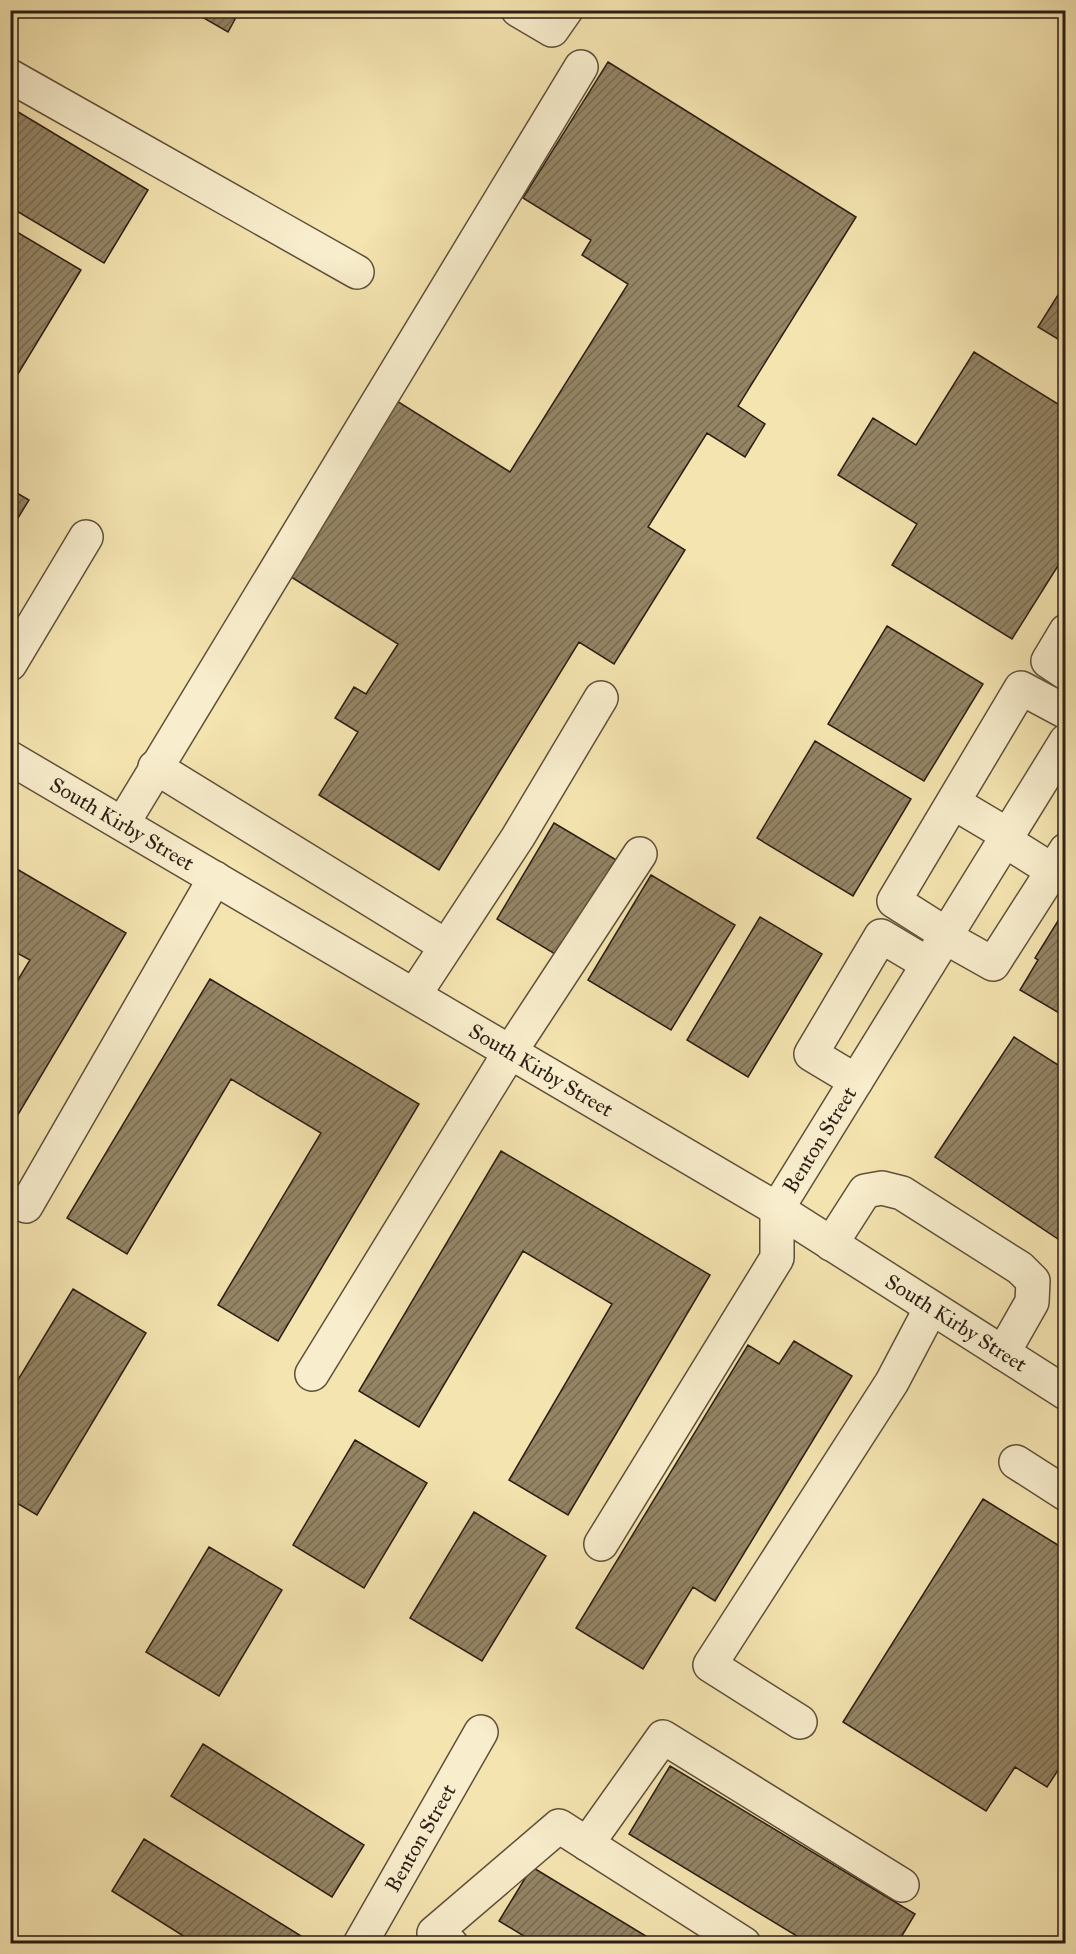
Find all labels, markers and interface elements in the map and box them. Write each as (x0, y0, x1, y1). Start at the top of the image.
street label: South Kirby Street (45, 771, 199, 877)
street label: South Kirby Street (464, 1018, 618, 1123)
street label: Benton Street (777, 1081, 863, 1198)
street label: South Kirby Street (880, 1268, 1032, 1378)
street label: Benton Street (379, 1779, 462, 1897)

